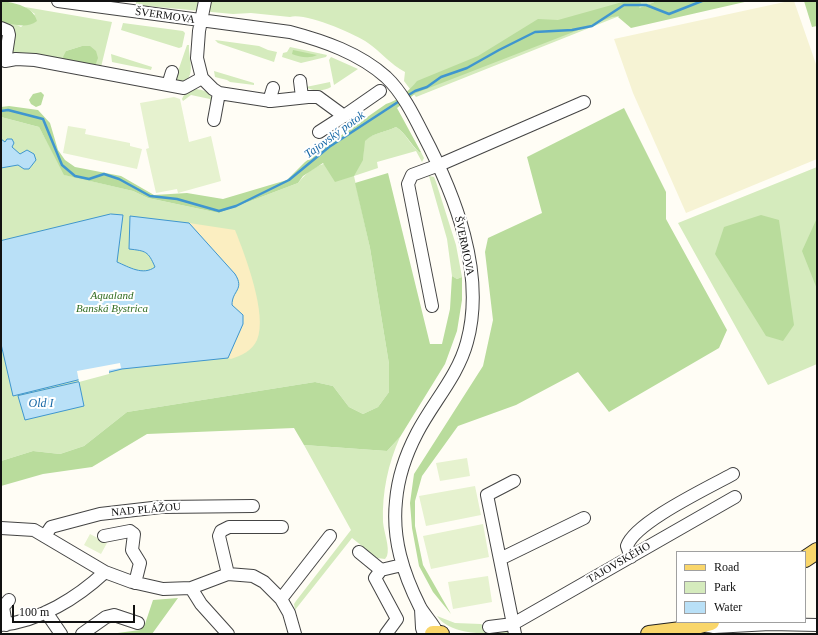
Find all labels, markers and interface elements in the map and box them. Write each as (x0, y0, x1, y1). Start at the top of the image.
street label: ŠVERMOVA (134, 5, 196, 27)
water label: Tajovský potok (302, 108, 368, 162)
street label: ŠVERMOVA (451, 215, 477, 277)
park label: Aqualand Banská Bystrica (76, 289, 148, 315)
water label: Old I (29, 397, 53, 411)
street label: NAD PLÁŽOU (111, 500, 181, 520)
street label: TAJOVSKÉHO (585, 540, 653, 586)
legend (676, 551, 806, 623)
text: Road (714, 560, 739, 574)
text: Park (714, 580, 736, 594)
scale bar (14, 597, 137, 623)
text: Water (714, 600, 742, 614)
text: 100 m (19, 605, 49, 619)

